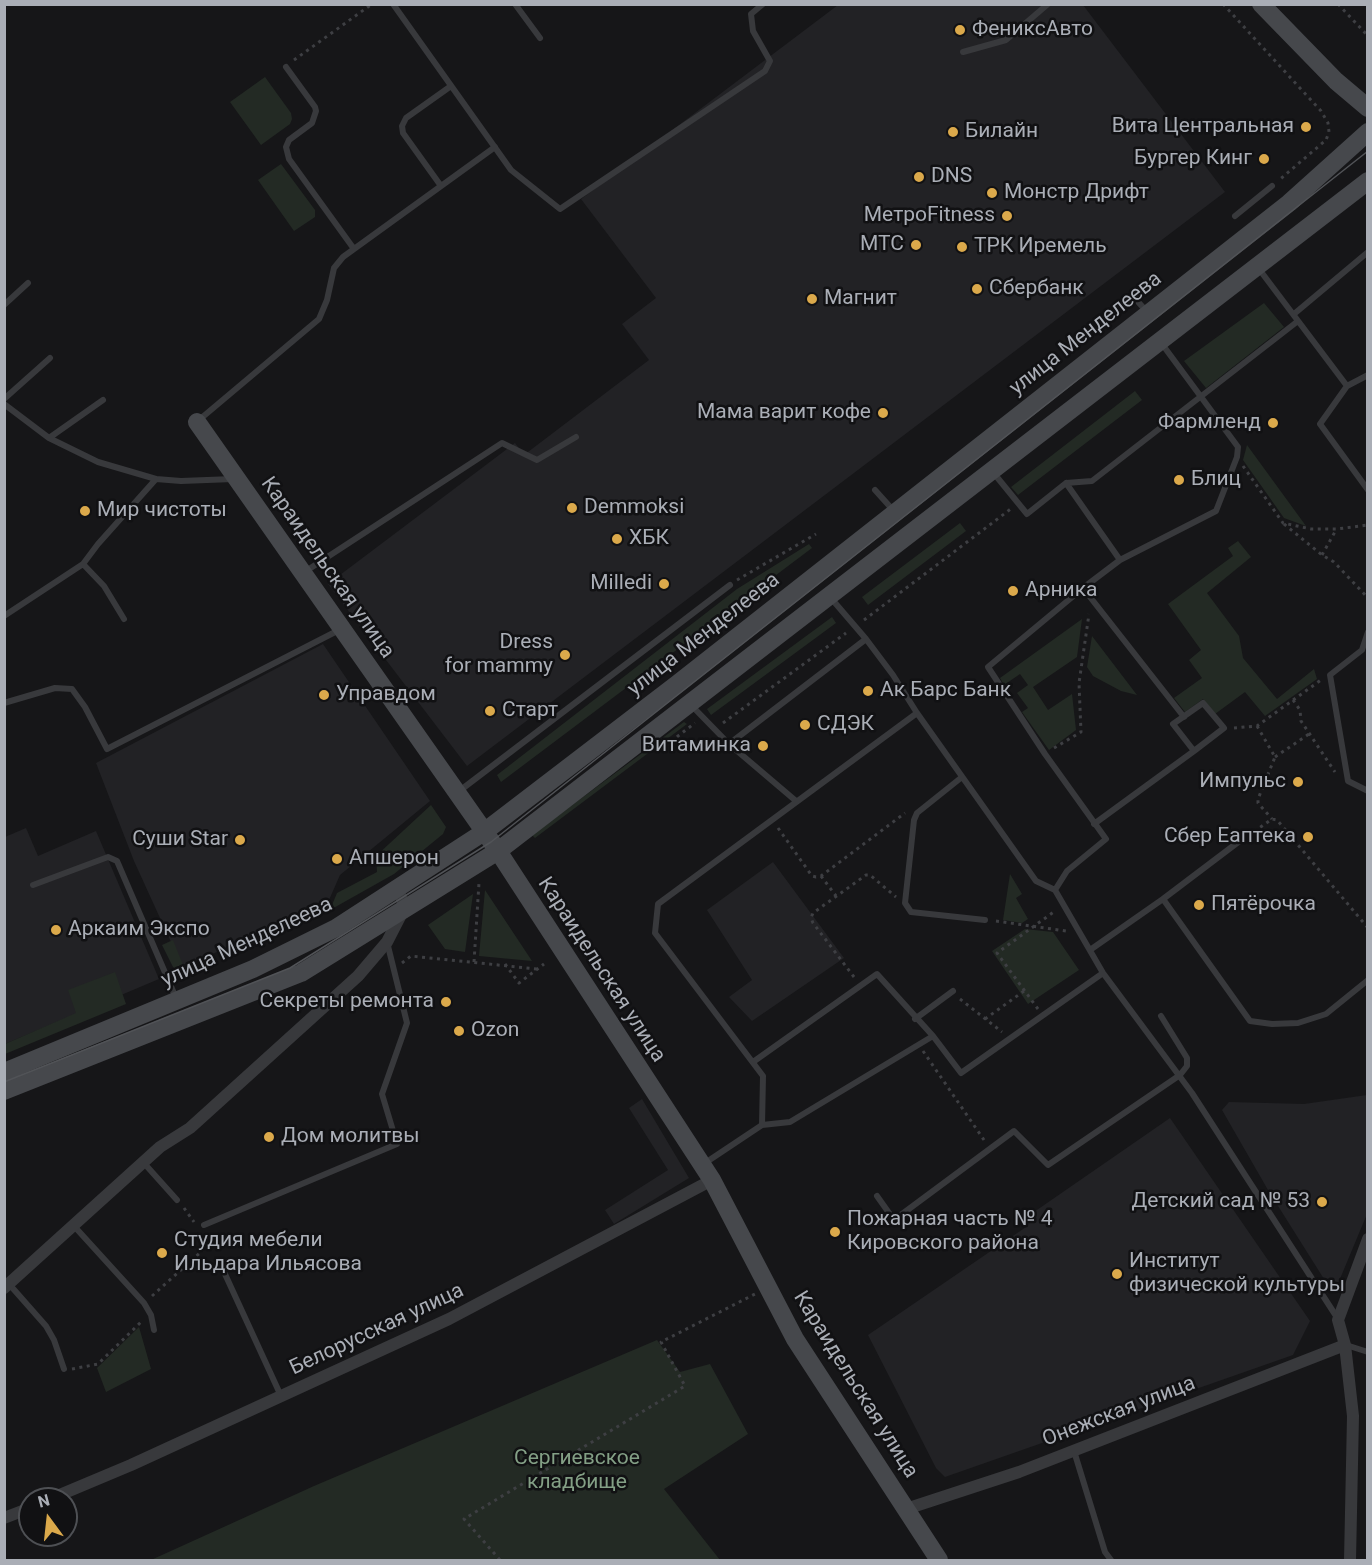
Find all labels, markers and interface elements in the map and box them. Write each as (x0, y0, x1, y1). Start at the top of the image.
place label: ФениксАвто (972, 17, 1093, 43)
marker: ФениксАвто (953, 23, 967, 37)
place label: Вита Центральная (1112, 114, 1294, 140)
place label: Билайн (965, 119, 1038, 145)
marker: Вита Центральная (1299, 120, 1313, 134)
marker: Билайн (946, 125, 960, 139)
place label: Бургер Кинг (1134, 146, 1252, 172)
marker: Бургер Кинг (1257, 152, 1271, 166)
place label: DNS (931, 164, 972, 190)
marker: DNS (912, 170, 926, 184)
place label: Монстр Дрифт (1004, 180, 1149, 206)
marker: Монстр Дрифт (985, 186, 999, 200)
place label: МетроFitness (864, 203, 995, 229)
marker: МетроFitness (1000, 209, 1014, 223)
place label: МТС (860, 232, 904, 258)
place label: ТРК Иремель (974, 234, 1107, 260)
marker: МТС (909, 238, 923, 252)
marker: ТРК Иремель (955, 240, 969, 254)
street label: улица Менделеева (1005, 267, 1167, 401)
place label: Сбербанк (989, 276, 1084, 302)
marker: Сбербанк (970, 282, 984, 296)
place label: Магнит (824, 286, 897, 312)
marker: Магнит (805, 292, 819, 306)
place label: Мама варит кофе (697, 400, 871, 426)
marker: Мама варит кофе (876, 406, 890, 420)
place label: Фармленд (1158, 410, 1261, 436)
marker: Фармленд (1266, 416, 1280, 430)
place label: Блиц (1191, 467, 1241, 493)
street label: Караидельская улица (255, 472, 399, 664)
marker: Блиц (1172, 473, 1186, 487)
place label: Demmoksi (584, 495, 684, 521)
place label: Мир чистоты (97, 498, 227, 524)
marker: Demmoksi (565, 501, 579, 515)
marker: Мир чистоты (78, 504, 92, 518)
place label: ХБК (629, 526, 669, 552)
marker: ХБК (610, 532, 624, 546)
street label: улица Менделеева (623, 568, 785, 702)
place label: Milledi (590, 571, 652, 597)
marker: Milledi (657, 577, 671, 591)
place label: Арника (1025, 578, 1097, 604)
marker: Арника (1006, 584, 1020, 598)
place label: Dress for mammy (445, 630, 553, 680)
marker: Dress for mammy (558, 648, 572, 662)
place label: Ак Барс Банк (880, 678, 1011, 704)
place label: Управдом (336, 682, 436, 708)
marker: Ак Барс Банк (861, 684, 875, 698)
marker: Управдом (317, 688, 331, 702)
place label: Старт (502, 698, 558, 724)
marker: Старт (483, 704, 497, 718)
place label: СДЭК (817, 712, 874, 738)
marker: СДЭК (798, 718, 812, 732)
place label: Витаминка (642, 733, 751, 759)
marker: Витаминка (756, 739, 770, 753)
place label: Импульс (1199, 769, 1286, 795)
marker: Импульс (1291, 775, 1305, 789)
place label: Сбер Еаптека (1164, 824, 1296, 850)
place label: Суши Star (132, 827, 228, 853)
marker: Сбер Еаптека (1301, 830, 1315, 844)
marker: Суши Star (233, 833, 247, 847)
place label: Апшерон (349, 846, 439, 872)
marker: Апшерон (330, 852, 344, 866)
street label: Караидельская улица (532, 873, 670, 1067)
street label: улица Менделеева (157, 892, 337, 994)
place label: Пятёрочка (1211, 892, 1316, 918)
marker: Пятёрочка (1192, 898, 1206, 912)
place label: Аркаим Экспо (68, 917, 210, 943)
marker: Аркаим Экспо (49, 923, 63, 937)
place label: Секреты ремонта (259, 989, 434, 1015)
marker: Секреты ремонта (439, 995, 453, 1009)
place label: Ozon (471, 1018, 519, 1044)
marker: Ozon (452, 1024, 466, 1038)
place label: Дом молитвы (281, 1124, 420, 1150)
marker: Дом молитвы (262, 1130, 276, 1144)
place label: Детский сад № 53 (1131, 1189, 1310, 1215)
marker: Детский сад № 53 (1315, 1195, 1329, 1209)
place label: Пожарная часть № 4 Кировского района (847, 1207, 1052, 1257)
marker: Пожарная часть № 4 Кировского района (828, 1225, 842, 1239)
place label: Студия мебели Ильдара Ильясова (174, 1228, 362, 1278)
marker: Студия мебели Ильдара Ильясова (155, 1246, 169, 1260)
place label: Институт физической культуры (1129, 1249, 1345, 1299)
marker: Институт физической культуры (1110, 1267, 1124, 1281)
street label: Белорусская улица (286, 1279, 468, 1381)
street label: Караидельская улица (787, 1287, 923, 1483)
street label: Онежская улица (1039, 1371, 1199, 1453)
park label: Сергиевское кладбище (514, 1446, 640, 1496)
north arrow (18, 1487, 78, 1547)
text: N (36, 1490, 52, 1512)

